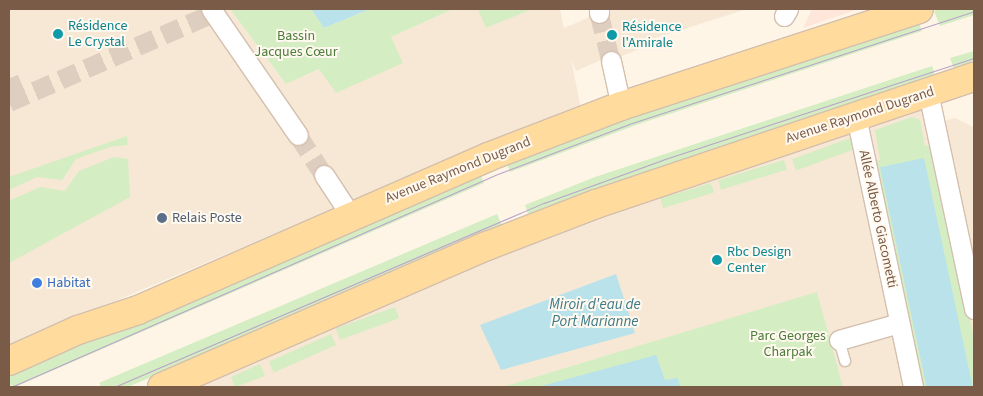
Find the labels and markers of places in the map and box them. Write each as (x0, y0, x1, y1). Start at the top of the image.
place label: Résidence Le Crystal (68, 18, 127, 50)
place label: Résidence l'Amirale (622, 19, 681, 52)
marker: Résidence Le Crystal (52, 28, 64, 40)
marker: Résidence l'Amirale (606, 29, 618, 41)
place label: Relais Poste (172, 210, 242, 226)
marker: Relais Poste (156, 212, 168, 224)
place label: Rbc Design Center (727, 244, 791, 276)
marker: Rbc Design Center (711, 254, 723, 266)
place label: Habitat (47, 275, 90, 291)
marker: Habitat (31, 277, 43, 289)

